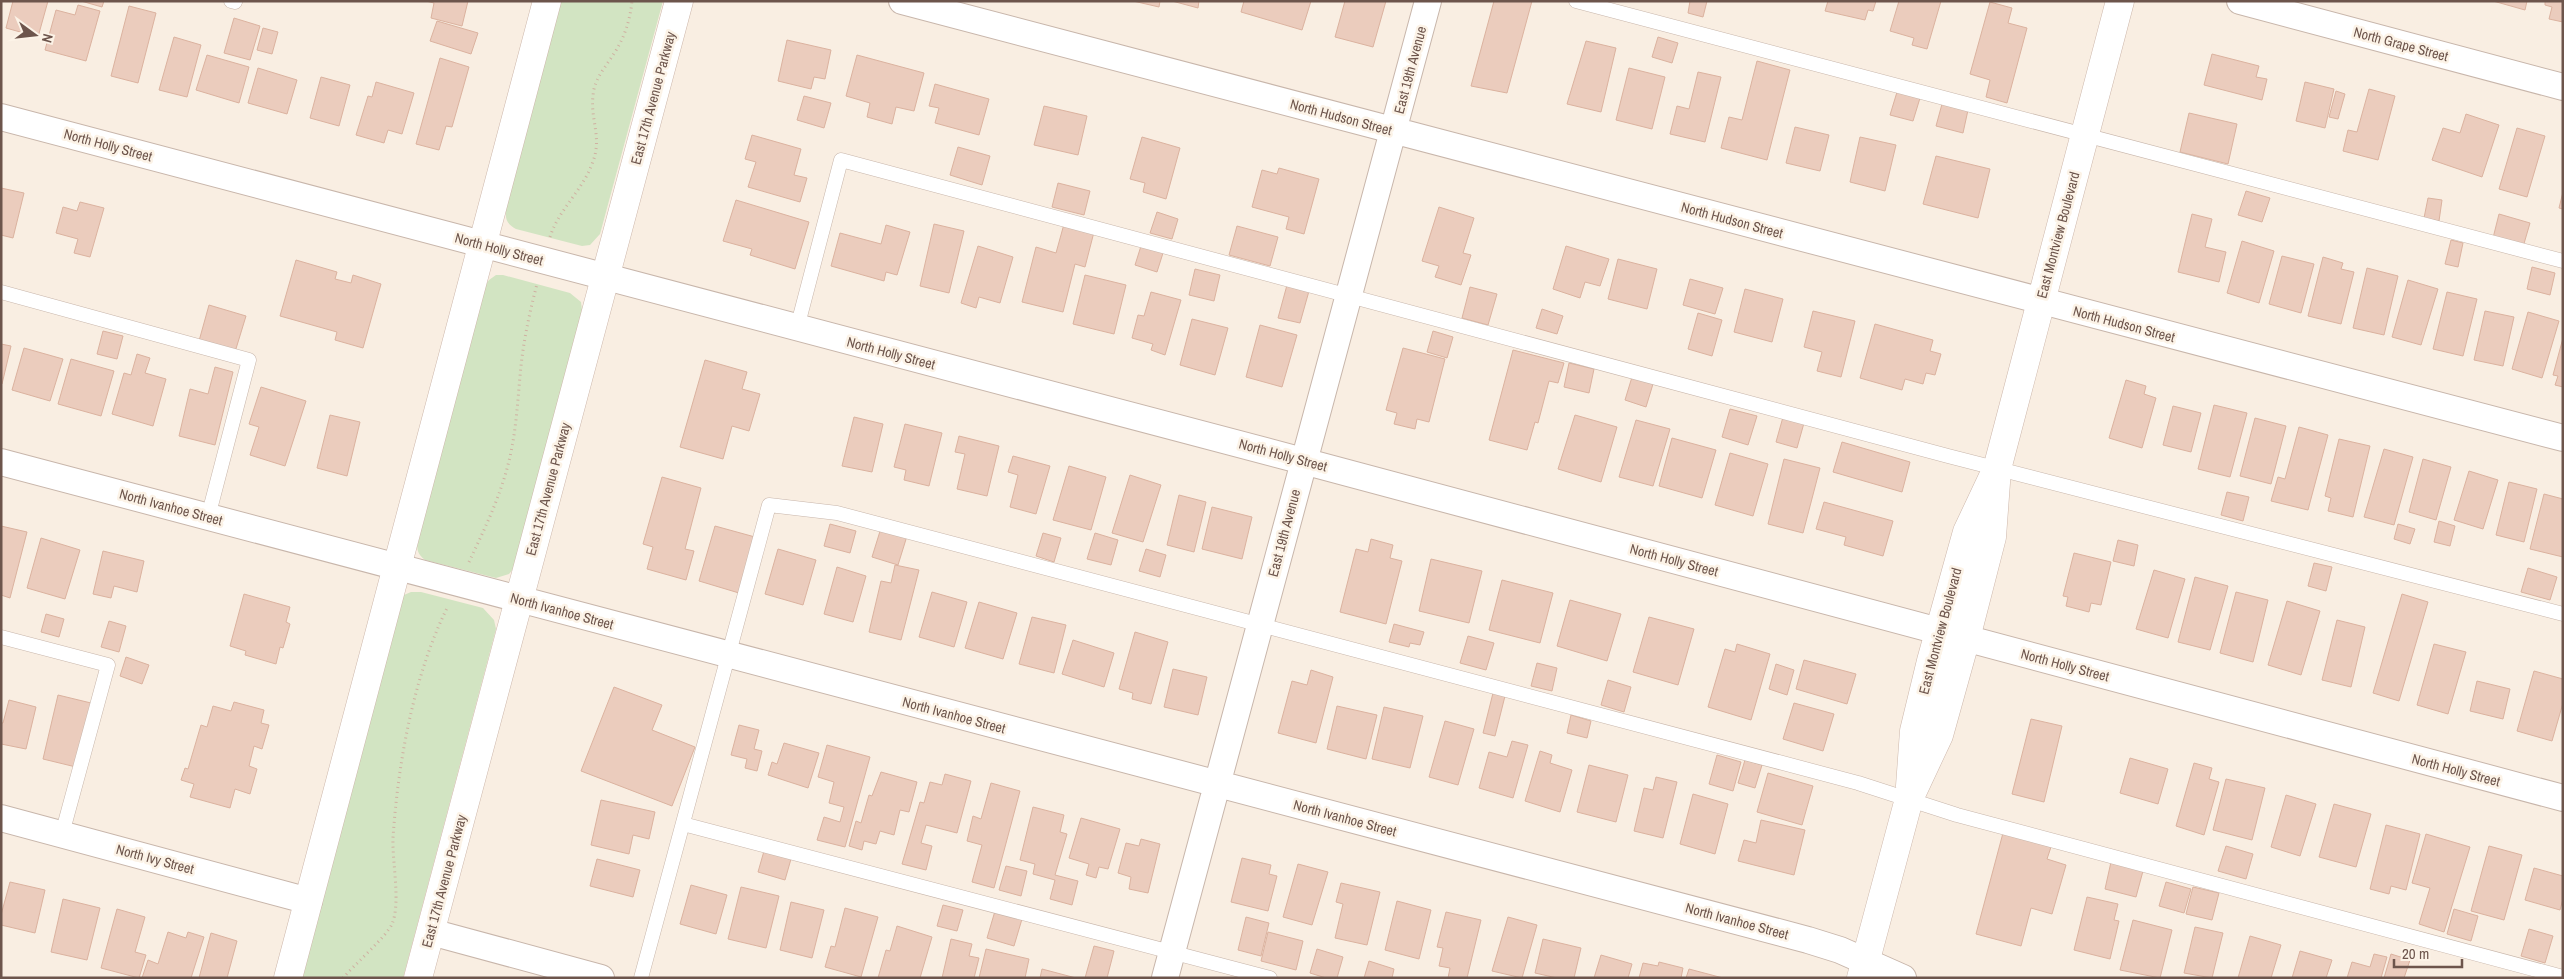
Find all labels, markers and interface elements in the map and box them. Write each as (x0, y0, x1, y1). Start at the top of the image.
north arrow (10, 10, 60, 60)
street label: North Grape Street (2352, 23, 2450, 65)
street label: East 19th Avenue (1390, 24, 1430, 116)
street label: East 17th Avenue Parkway (627, 29, 679, 167)
text: N (38, 32, 57, 45)
street label: North Hudson Street (1288, 95, 1394, 139)
street label: North Holly Street (62, 125, 154, 165)
street label: East Montview Boulevard (2032, 170, 2084, 300)
street label: North Hudson Street (1679, 198, 1785, 242)
street label: North Holly Street (453, 229, 545, 269)
street label: North Hudson Street (2071, 302, 2177, 346)
street label: North Holly Street (845, 333, 937, 373)
street label: East 17th Avenue Parkway (522, 420, 574, 558)
street label: North Holly Street (1237, 435, 1329, 475)
street label: North Ivanhoe Street (117, 485, 225, 529)
street label: East 19th Avenue (1264, 487, 1304, 579)
street label: North Holly Street (1628, 540, 1720, 580)
street label: East Montview Boulevard (1914, 566, 1966, 696)
street label: North Ivanhoe Street (508, 589, 616, 633)
street label: North Holly Street (2019, 645, 2111, 685)
street label: North Ivanhoe Street (900, 693, 1008, 737)
street label: North Holly Street (2410, 750, 2502, 790)
street label: North Ivanhoe Street (1291, 796, 1399, 840)
street label: East 17th Avenue Parkway (418, 812, 470, 950)
street label: North Ivy Street (114, 840, 196, 878)
street label: North Ivanhoe Street (1683, 899, 1791, 943)
scale bar (2394, 936, 2462, 968)
text: 20 m (2402, 943, 2429, 964)

